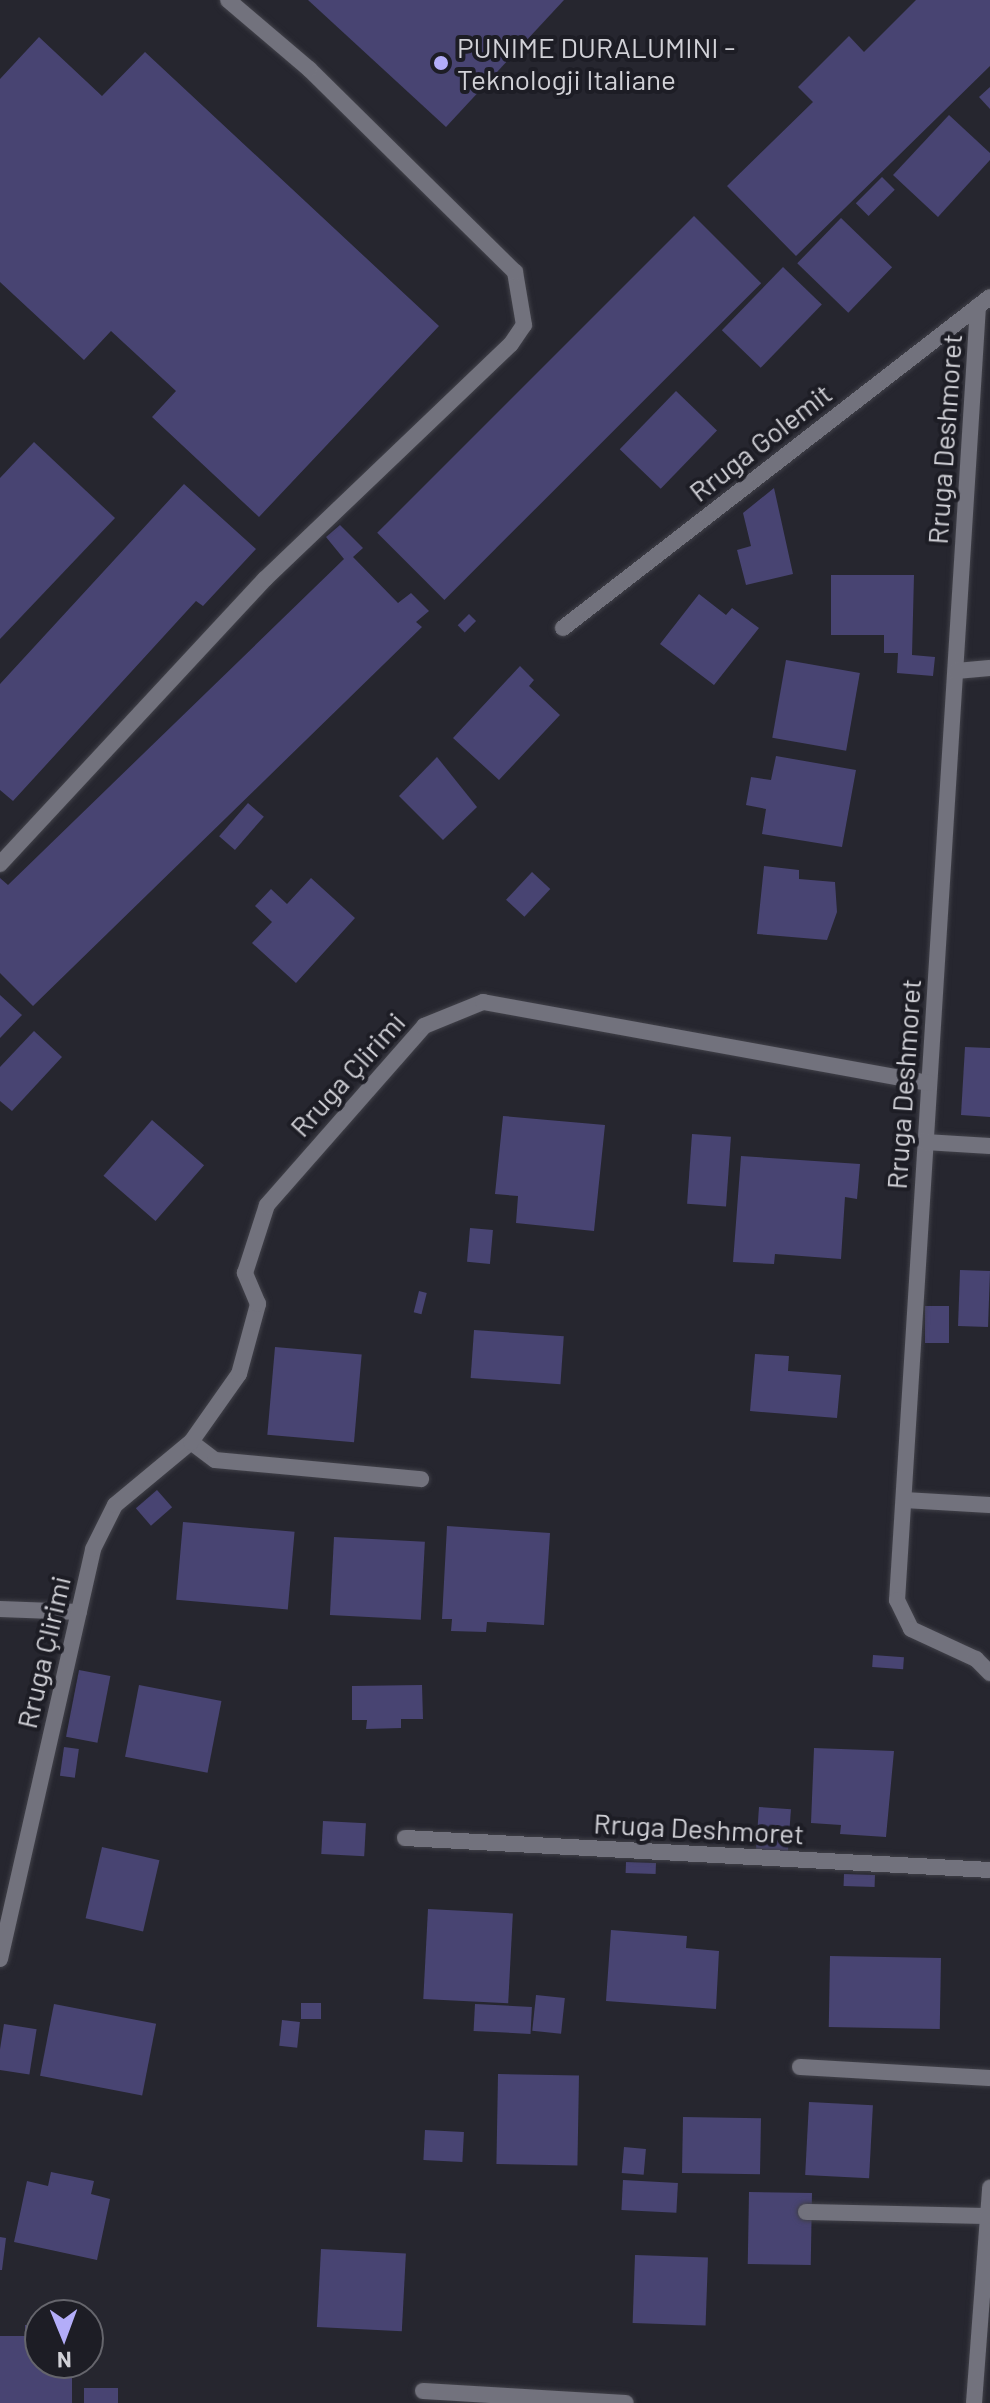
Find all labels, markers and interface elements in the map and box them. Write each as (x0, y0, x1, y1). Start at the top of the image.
place label: PUNIME DURALUMINI - Teknologji Italiane (457, 30, 735, 96)
marker: PUNIME DURALUMINI - Teknologji Italiane (432, 54, 450, 72)
street label: Rruga Deshmoret (920, 333, 968, 545)
street label: Rruga Golemit (682, 376, 838, 508)
street label: Rruga Deshmoret (879, 978, 927, 1190)
street label: Rruga Çlirimi (283, 1005, 411, 1143)
street label: Rruga Çlirimi (9, 1572, 77, 1732)
street label: Rruga Deshmoret (593, 1806, 805, 1850)
north arrow (24, 2299, 104, 2379)
text: N (57, 2348, 72, 2374)

